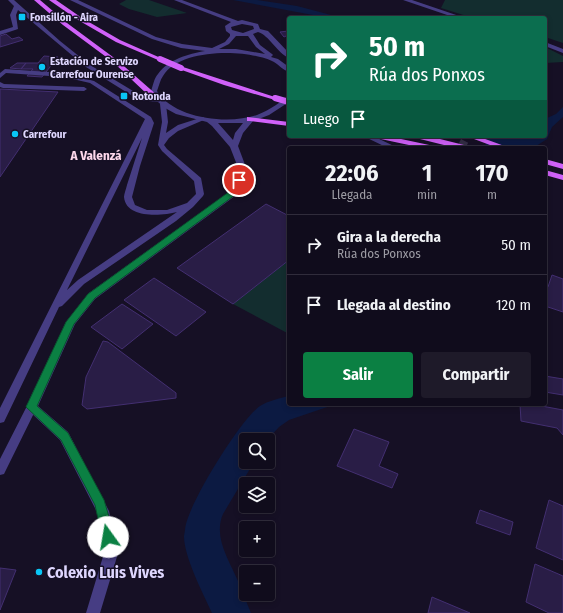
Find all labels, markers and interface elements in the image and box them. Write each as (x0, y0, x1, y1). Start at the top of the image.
place label: Fonsillón - Aira (30, 11, 99, 24)
marker: Fonsillón - Aira (17, 12, 27, 22)
text: 50 m (369, 30, 425, 63)
icon: right (303, 32, 355, 84)
place label: Estación de Servizo Carrefour Ourense (50, 55, 138, 81)
marker: Estación de Servizo Carrefour Ourense (37, 62, 47, 72)
text: Rúa dos Ponxos (369, 64, 485, 86)
place label: Rotonda (132, 90, 171, 103)
marker: Rotonda (119, 91, 129, 101)
icon: arrive (347, 108, 369, 130)
text: Luego (303, 110, 339, 128)
place label: Carrefour (23, 128, 68, 141)
marker: Carrefour (10, 129, 20, 139)
district label: A Valenzá (69, 148, 122, 163)
text: 22:06 (325, 159, 379, 187)
text: 1 (422, 159, 432, 187)
text: 170 (475, 159, 509, 187)
pin (222, 163, 256, 197)
icon: arrive (228, 169, 250, 191)
text: Llegada (332, 187, 372, 202)
text: min (417, 187, 437, 202)
text: m (487, 187, 497, 202)
text: Gira a la derecha (337, 228, 441, 246)
icon: right (303, 234, 325, 256)
text: 50 m (501, 236, 531, 254)
text: Rúa dos Ponxos (337, 246, 421, 261)
icon: arrive (303, 294, 325, 316)
text: Llegada al destino (337, 296, 451, 314)
text: 120 m (496, 296, 531, 314)
button: Salir (303, 352, 413, 398)
button: Compartir (421, 352, 531, 398)
map controls (239, 433, 275, 601)
button: search (239, 433, 275, 469)
button: layers (239, 477, 275, 513)
position arrow (87, 516, 129, 558)
button: + (239, 521, 275, 557)
place label: Colexio Luis Vives (47, 563, 164, 582)
button: − (239, 565, 275, 601)
marker: Colexio Luis Vives (34, 567, 44, 577)

